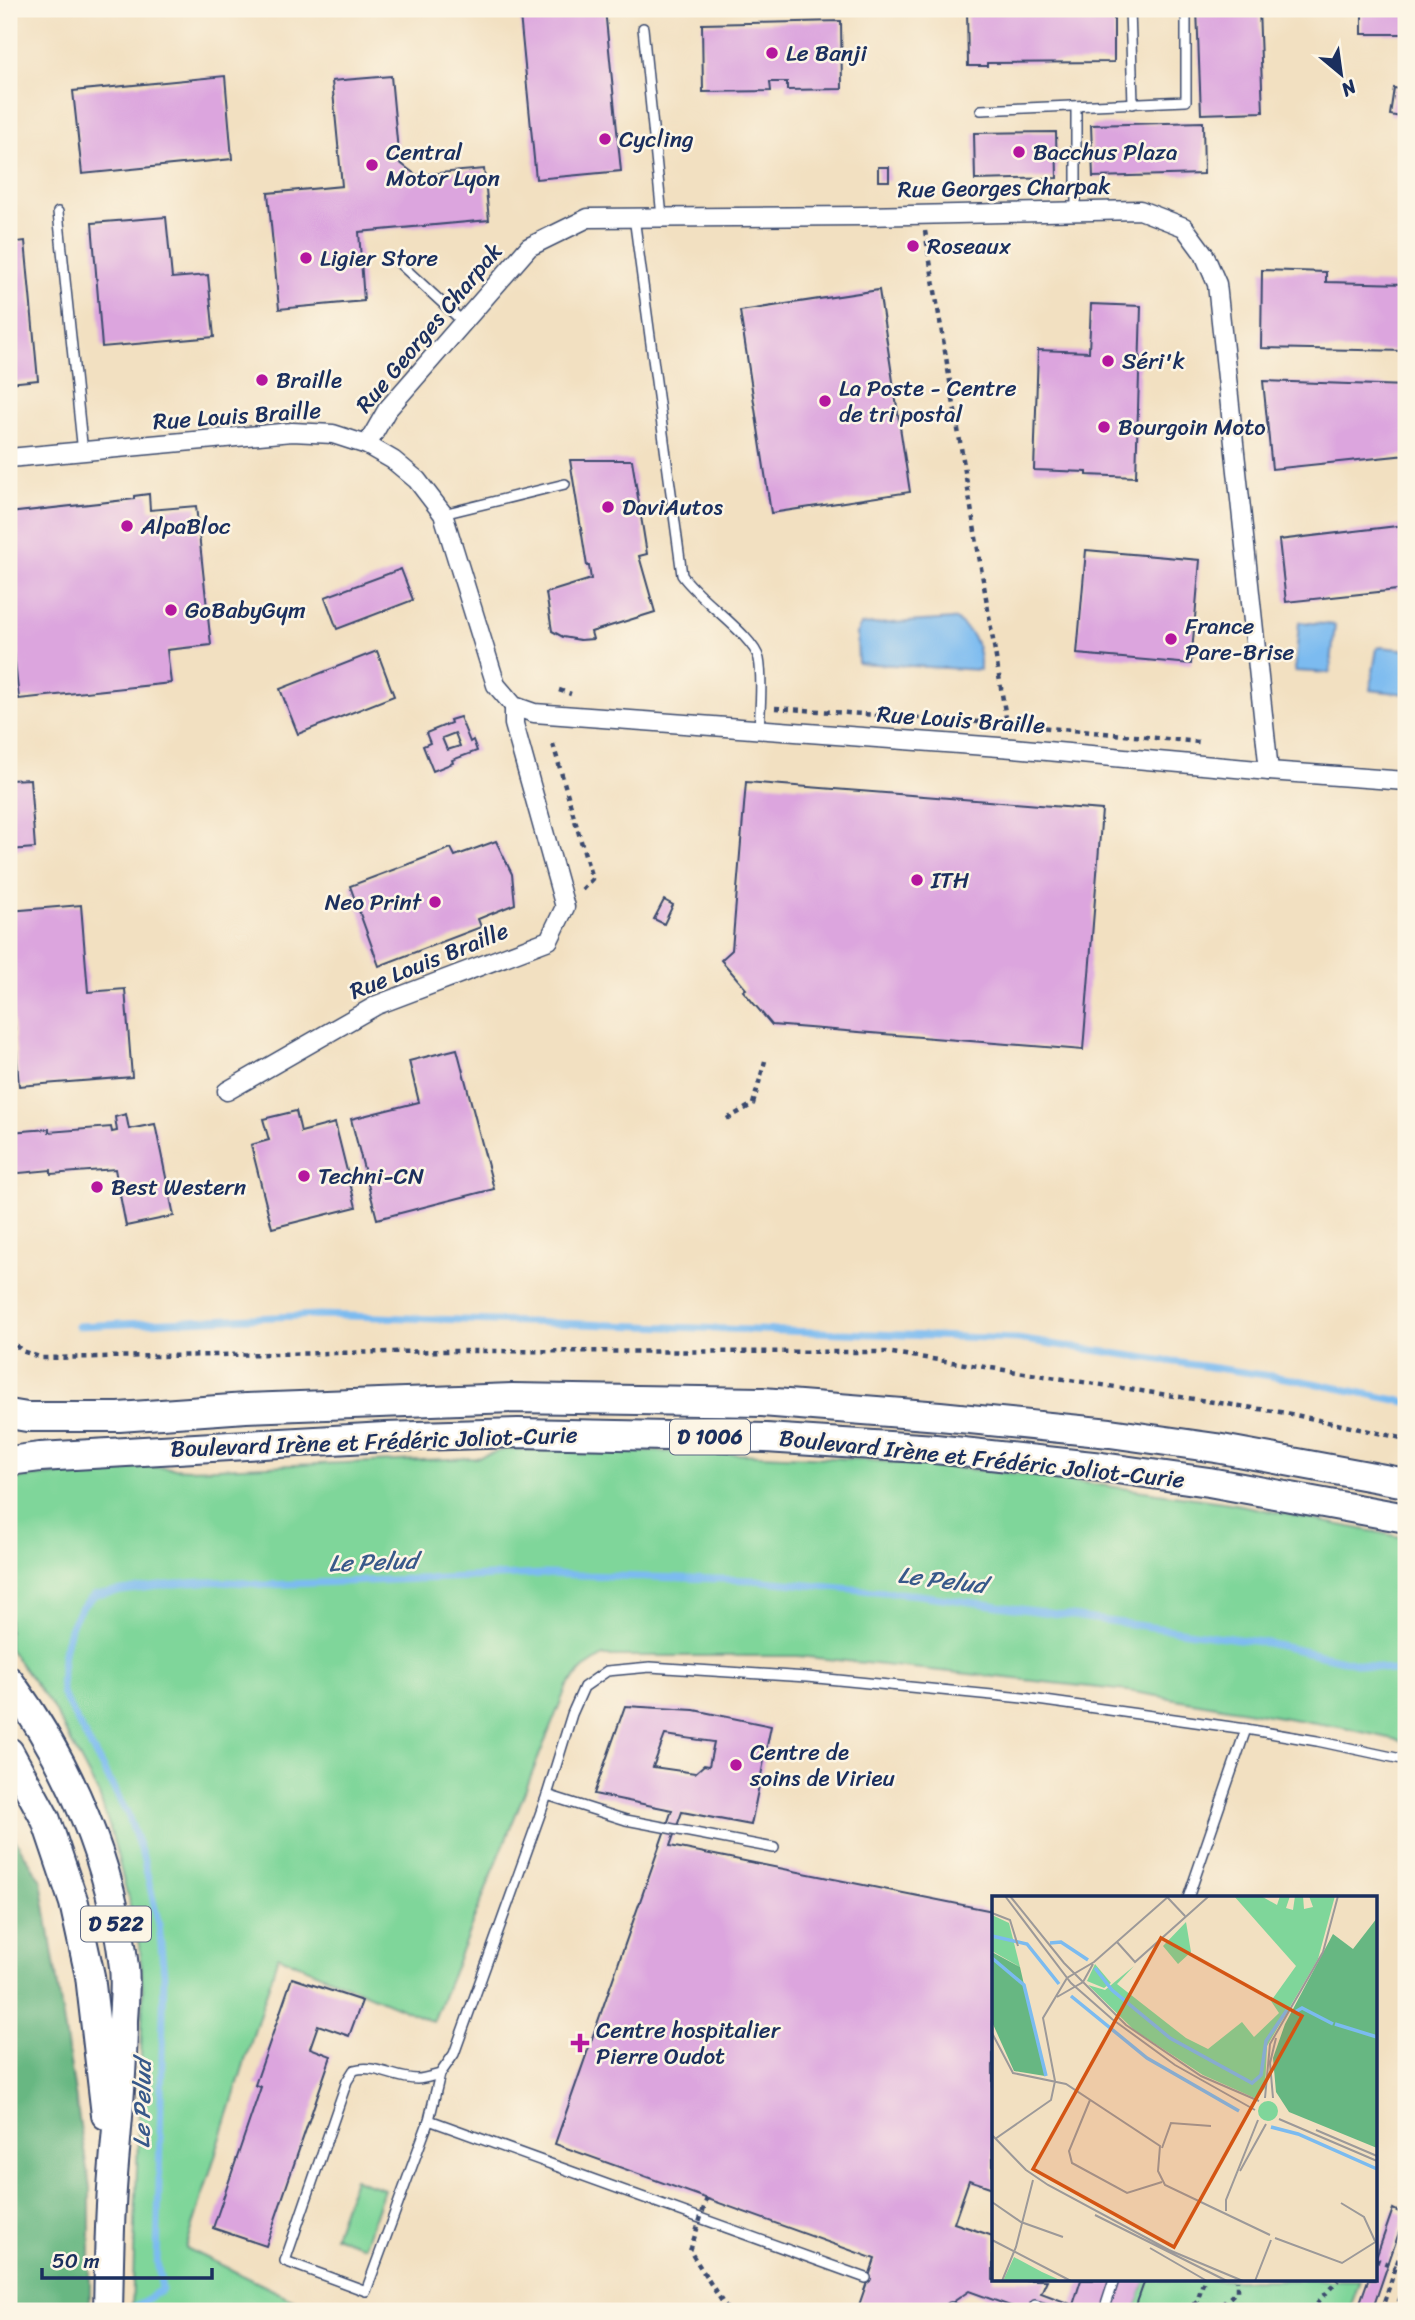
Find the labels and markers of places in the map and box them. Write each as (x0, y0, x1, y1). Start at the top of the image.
place label: Le Banji (786, 33, 868, 74)
marker: Le Banji (764, 45, 780, 61)
place label: Cycling (619, 119, 694, 160)
marker: Cycling (597, 131, 613, 147)
place label: Central Motor Lyon (386, 132, 500, 199)
place label: Bacchus Plaza (1033, 132, 1178, 173)
marker: Bacchus Plaza (1011, 144, 1027, 160)
marker: Central Motor Lyon (364, 157, 380, 173)
place label: Roseaux (927, 226, 1011, 267)
place label: Ligier Store (320, 238, 438, 279)
marker: Roseaux (905, 238, 921, 254)
marker: Ligier Store (298, 250, 314, 266)
place label: Séri'k (1122, 341, 1185, 382)
marker: Séri'k (1100, 353, 1116, 369)
place label: Braille (276, 360, 342, 401)
place label: La Poste - Centre de tri postal (839, 368, 1017, 435)
marker: Braille (254, 372, 270, 388)
marker: La Poste - Centre de tri postal (817, 393, 833, 409)
place label: Bourgoin Moto (1118, 407, 1266, 448)
marker: Bourgoin Moto (1096, 419, 1112, 435)
place label: DaviAutos (622, 487, 723, 528)
marker: DaviAutos (600, 499, 616, 515)
place label: AlpaBloc (140, 506, 231, 547)
marker: AlpaBloc (119, 518, 135, 534)
place label: GoBabyGym (185, 590, 306, 631)
marker: GoBabyGym (163, 602, 179, 618)
place label: France Pare-Brise (1185, 606, 1294, 673)
marker: France Pare-Brise (1163, 631, 1179, 647)
place label: ITH (930, 860, 970, 901)
marker: ITH (909, 872, 925, 888)
place label: Neo Print (325, 882, 423, 923)
marker: Neo Print (427, 894, 443, 910)
place label: Techni-CN (318, 1156, 424, 1197)
place label: Best Western (111, 1167, 247, 1208)
marker: Techni-CN (296, 1168, 312, 1184)
marker: Best Western (89, 1179, 105, 1195)
place label: Centre de soins de Virieu (749, 1732, 895, 1799)
marker: Centre de soins de Virieu (728, 1757, 744, 1773)
place label: Centre hospitalier Pierre Oudot (596, 2010, 782, 2077)
marker: Centre hospitalier Pierre Oudot (570, 2033, 590, 2053)

